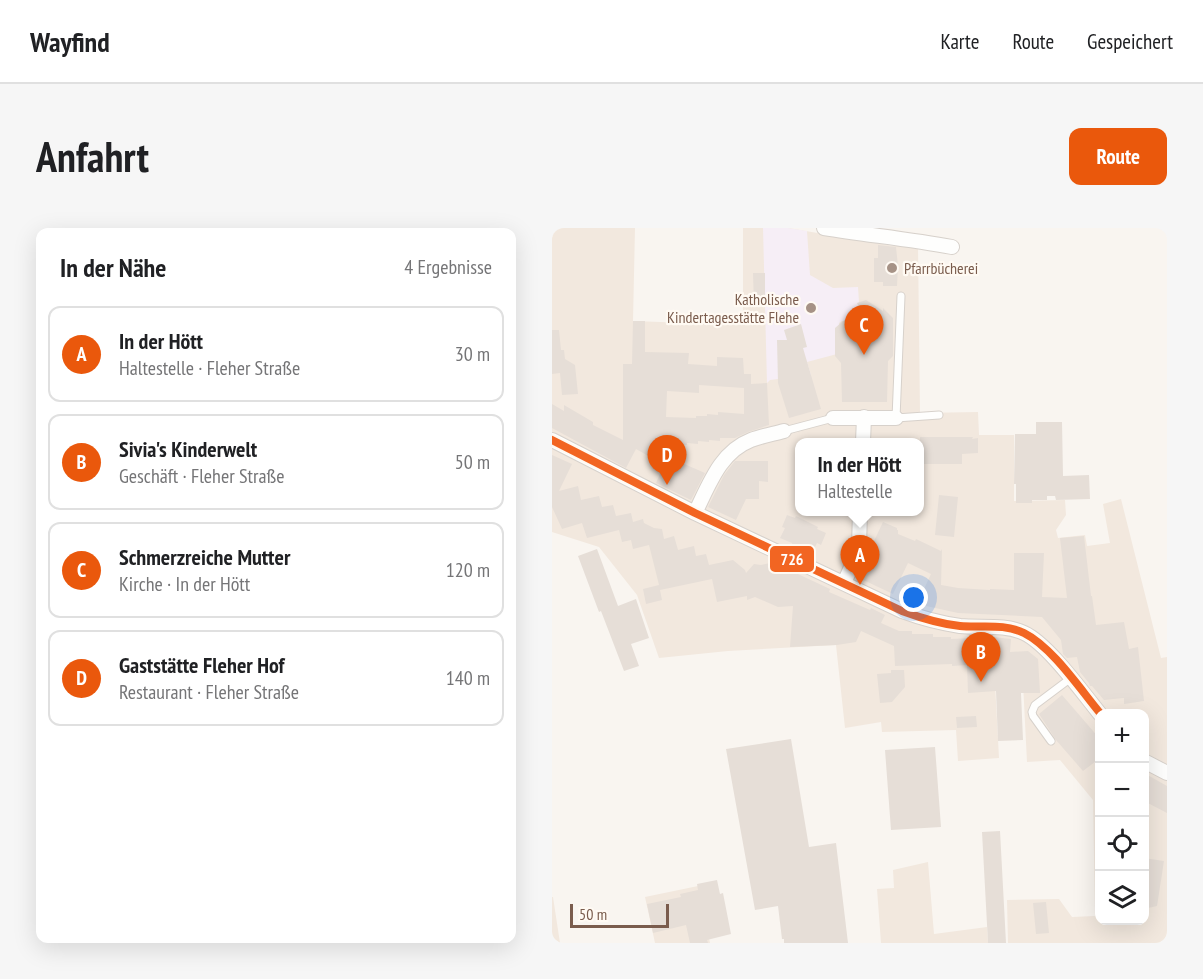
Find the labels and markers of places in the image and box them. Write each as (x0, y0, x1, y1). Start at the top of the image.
place label: Pfarrbücherei (904, 258, 978, 278)
marker: Pfarrbücherei (885, 261, 899, 275)
place label: Katholische Kindertagesstätte Flehe (667, 289, 799, 327)
marker: Katholische Kindertagesstätte Flehe (804, 301, 818, 315)
pin: C (844, 306, 884, 355)
pin: D (648, 436, 686, 485)
pin: A (840, 536, 880, 585)
pin: B (962, 632, 1000, 682)

